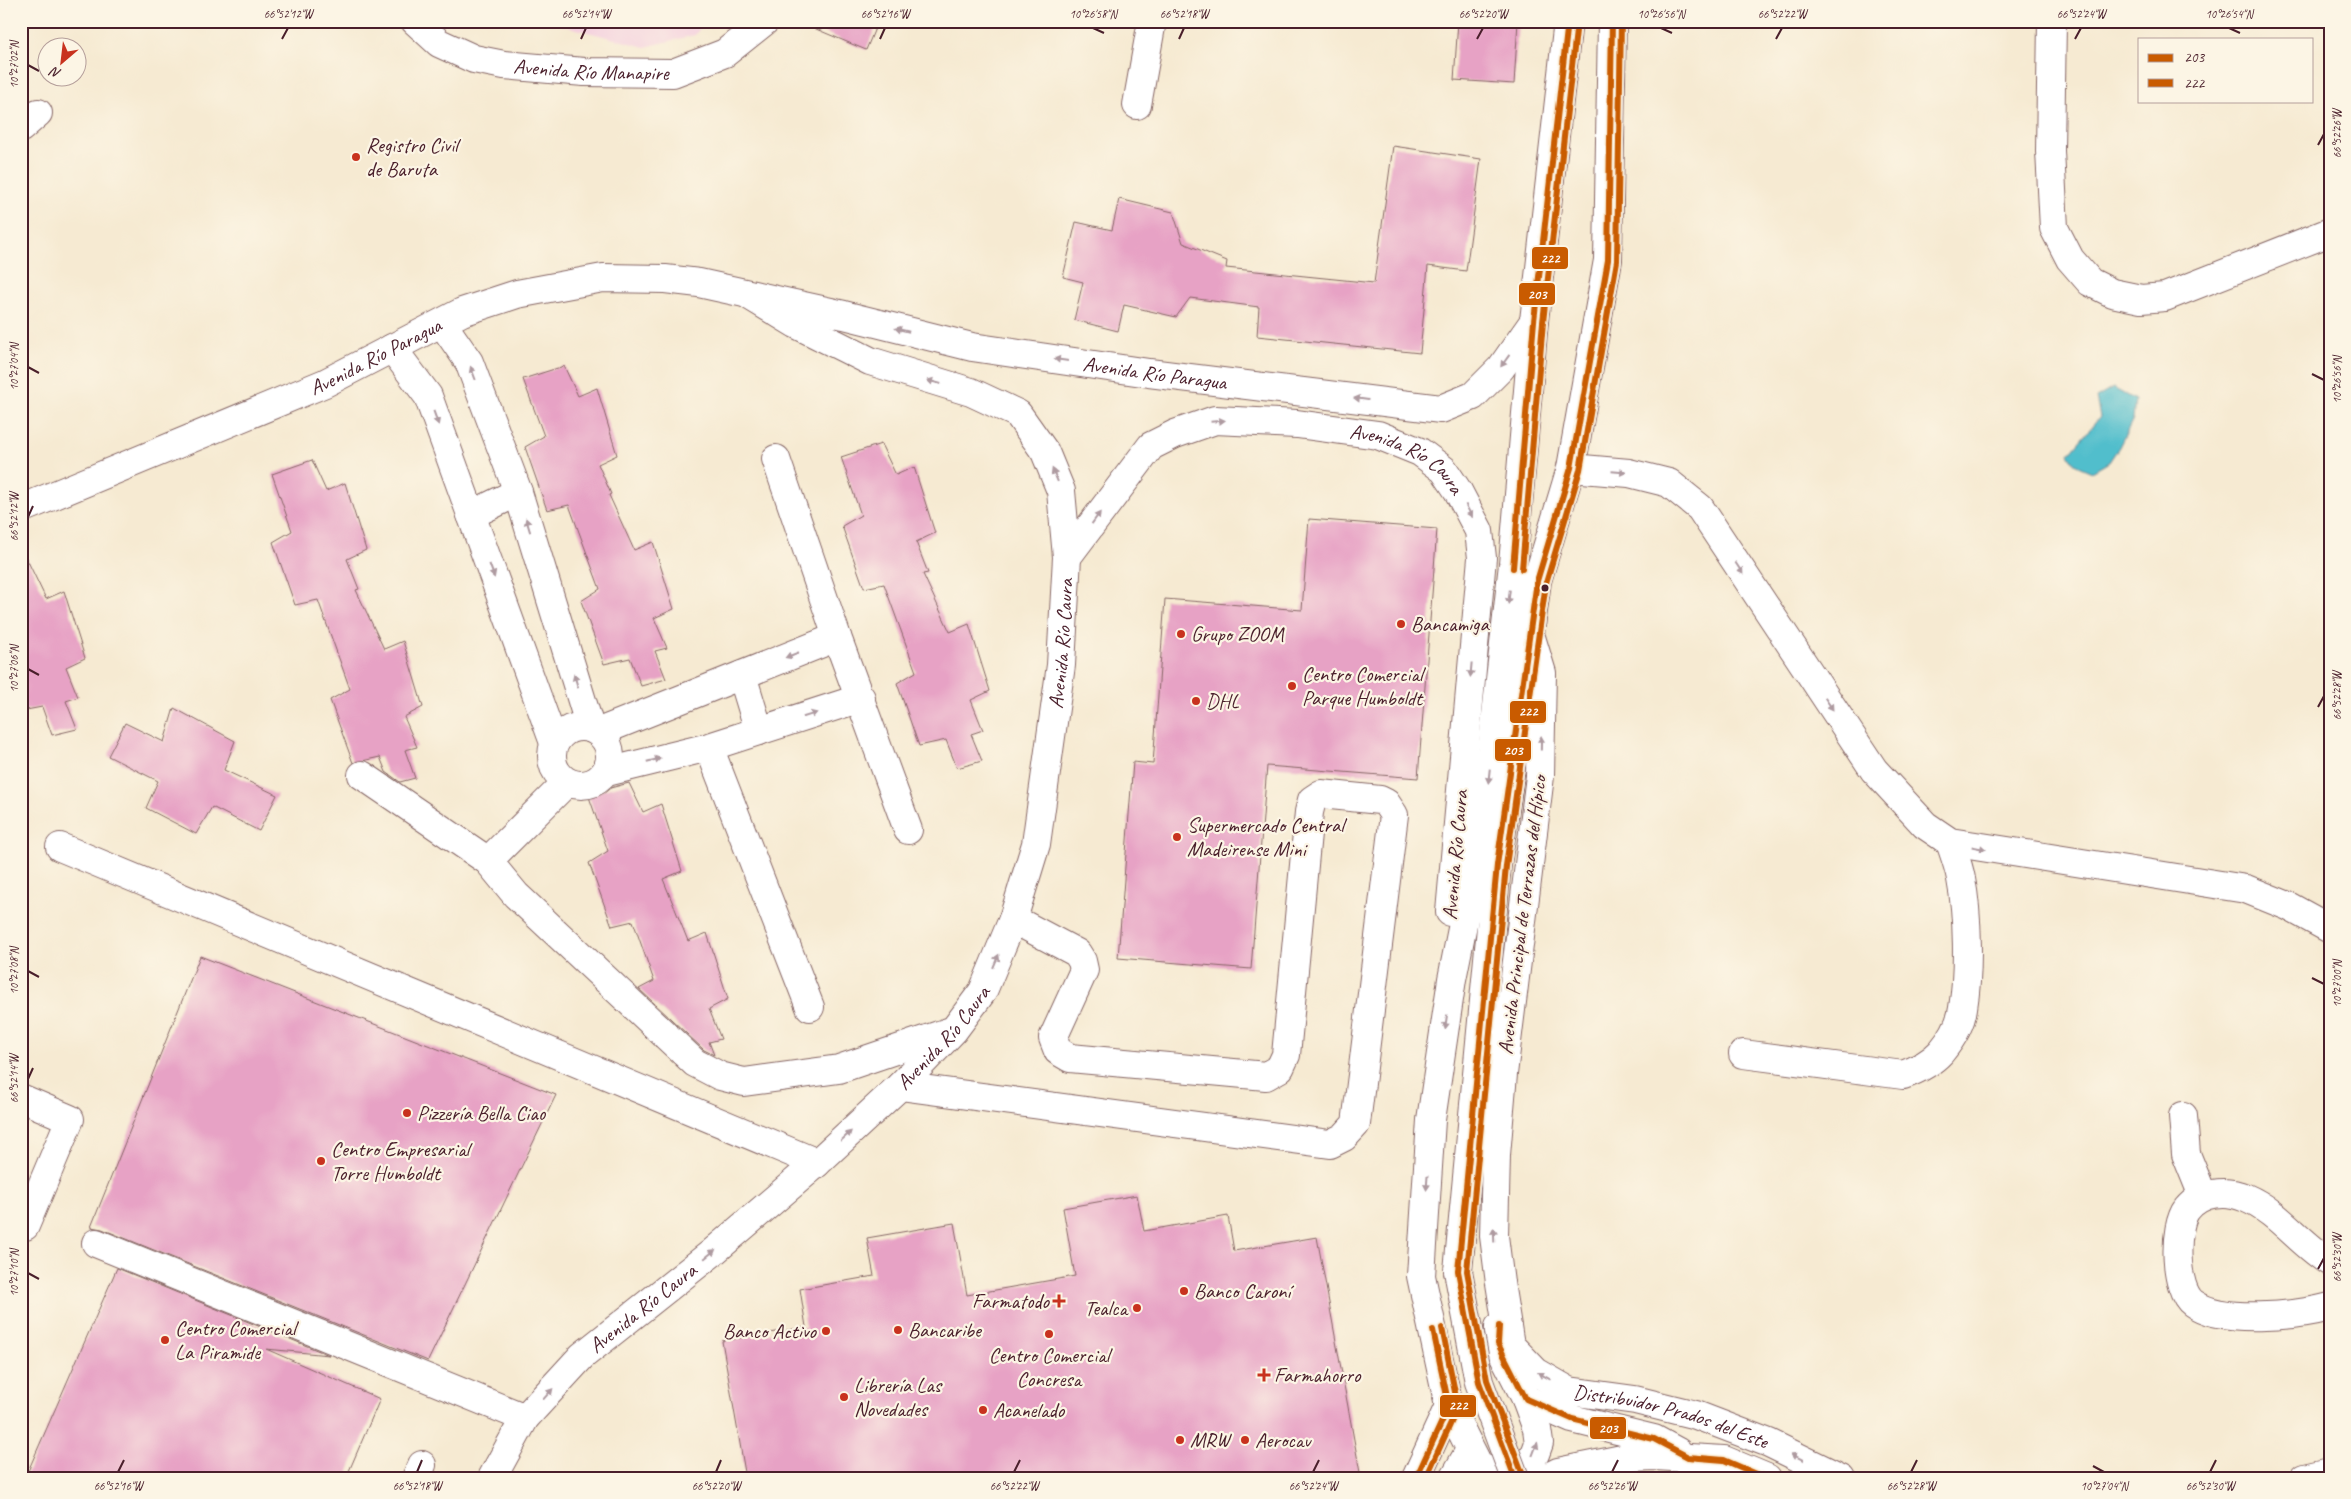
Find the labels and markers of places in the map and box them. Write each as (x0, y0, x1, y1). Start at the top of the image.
place label: Registro Civil de Baruta (366, 132, 461, 182)
marker: Registro Civil de Baruta (350, 151, 362, 163)
unlabelled marker (1540, 583, 1550, 593)
place label: Bancamiga (1411, 611, 1490, 637)
marker: Bancamiga (1395, 618, 1407, 630)
place label: Grupo ZOOM (1191, 621, 1285, 647)
marker: Grupo ZOOM (1175, 628, 1187, 640)
place label: Centro Comercial Parque Humboldt (1302, 661, 1426, 711)
marker: Centro Comercial Parque Humboldt (1286, 680, 1298, 692)
place label: DHL (1206, 688, 1240, 714)
marker: DHL (1190, 695, 1202, 707)
place label: Supermercado Central Madeirense Mini (1187, 812, 1347, 862)
marker: Supermercado Central Madeirense Mini (1171, 831, 1183, 843)
place label: Pizzería Bella Ciao (417, 1100, 547, 1126)
marker: Pizzería Bella Ciao (401, 1107, 413, 1119)
place label: Centro Empresarial Torre Humboldt (331, 1136, 473, 1186)
marker: Centro Empresarial Torre Humboldt (315, 1155, 327, 1167)
place label: Banco Caroní (1194, 1278, 1295, 1304)
marker: Banco Caroní (1178, 1285, 1190, 1297)
place label: Farmatodo (972, 1288, 1051, 1314)
marker: Farmatodo (1053, 1295, 1065, 1307)
place label: Tealca (1084, 1295, 1129, 1321)
marker: Tealca (1131, 1302, 1143, 1314)
place label: Centro Comercial La Piramide (175, 1315, 299, 1365)
place label: Bancaribe (908, 1317, 983, 1343)
place label: Banco Activo (723, 1318, 818, 1344)
marker: Bancaribe (892, 1324, 904, 1336)
marker: Banco Activo (820, 1325, 832, 1337)
marker: Centro Comercial Concresa (1043, 1328, 1055, 1340)
marker: Centro Comercial La Piramide (159, 1334, 171, 1346)
place label: Centro Comercial Concresa (989, 1342, 1113, 1392)
place label: Farmahorro (1274, 1362, 1362, 1388)
marker: Farmahorro (1258, 1369, 1270, 1381)
place label: Librería Las Novedades (854, 1372, 943, 1422)
marker: Librería Las Novedades (838, 1391, 850, 1403)
place label: Acanelado (993, 1397, 1066, 1423)
marker: Acanelado (977, 1404, 989, 1416)
place label: MRW (1190, 1427, 1233, 1453)
place label: Aerocav (1255, 1427, 1312, 1453)
marker: MRW (1174, 1434, 1186, 1446)
marker: Aerocav (1239, 1434, 1251, 1446)

